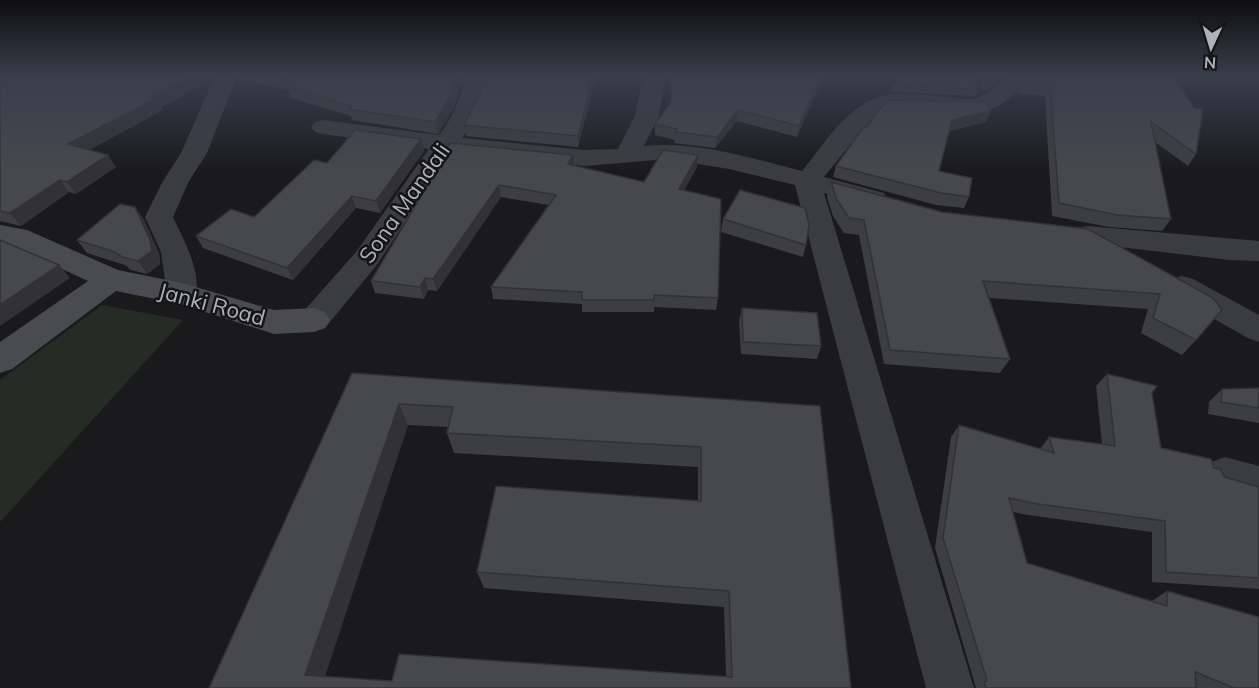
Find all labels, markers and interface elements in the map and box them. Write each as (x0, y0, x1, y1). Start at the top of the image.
north arrow (1181, 18, 1241, 78)
text: N (1203, 53, 1217, 73)
street label: Sona Mandali (352, 138, 456, 268)
street label: Janki Road (155, 276, 269, 332)

